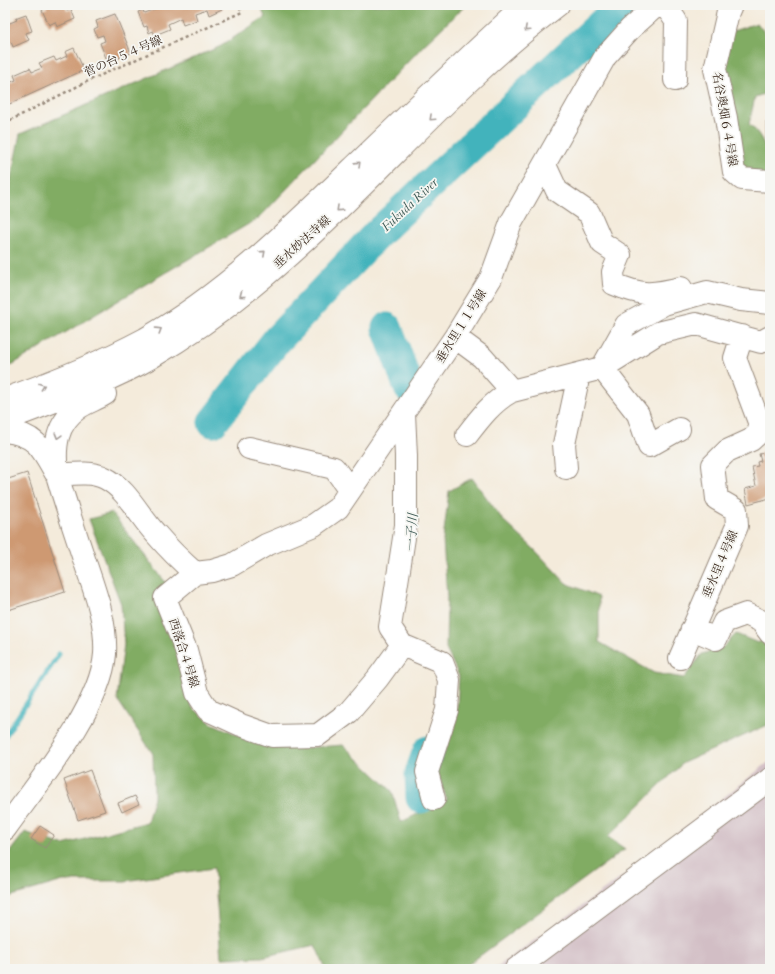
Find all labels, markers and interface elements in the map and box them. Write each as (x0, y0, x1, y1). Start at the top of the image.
one-way arrow (525, 25, 532, 32)
street label: 菅の台５４号線 (81, 32, 165, 80)
street label: 名谷奥畑６４号線 (709, 70, 741, 168)
one-way arrow (429, 113, 437, 121)
one-way arrow (353, 161, 361, 168)
water label: Fukuda River (378, 174, 442, 235)
one-way arrow (336, 204, 344, 212)
street label: 垂水妙法寺線 (270, 212, 334, 272)
one-way arrow (259, 251, 266, 258)
street label: 垂水里１１号線 (432, 286, 490, 366)
one-way arrow (239, 290, 246, 298)
one-way arrow (155, 327, 162, 335)
one-way arrow (38, 383, 45, 391)
one-way arrow (54, 433, 63, 440)
water label: 一子川 (402, 511, 422, 553)
street label: 垂水里４号線 (699, 528, 741, 600)
street label: 西落合４号線 (165, 616, 203, 690)

